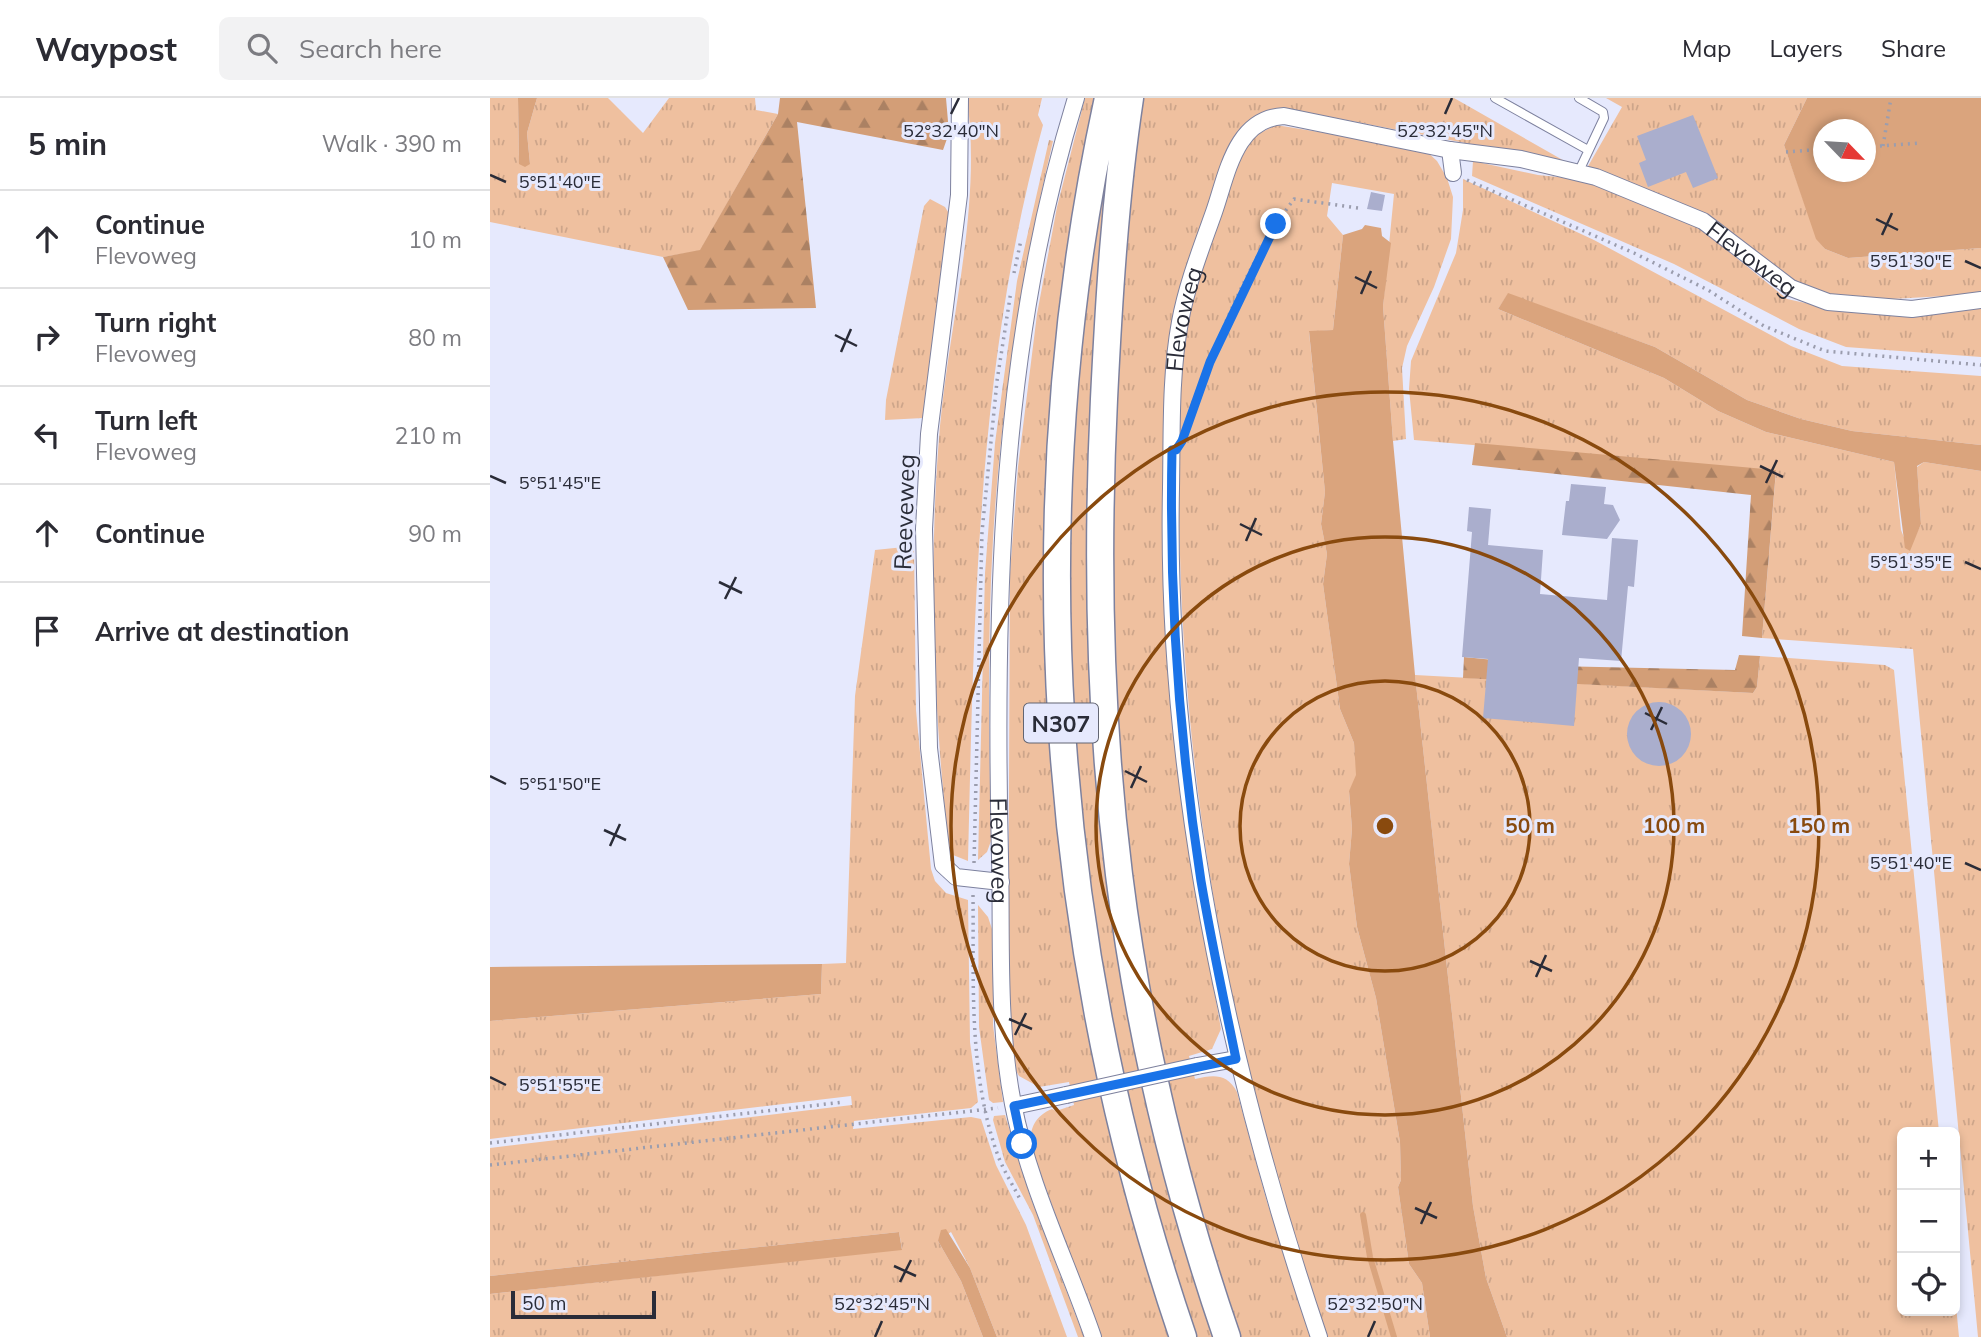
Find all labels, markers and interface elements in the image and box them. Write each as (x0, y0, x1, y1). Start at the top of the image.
search box (219, 17, 709, 80)
text: Waypost (35, 28, 177, 69)
icon: search (243, 29, 281, 67)
text: Search here (299, 32, 442, 65)
text: Map (1682, 33, 1731, 63)
text: Layers (1769, 33, 1843, 63)
text: Share (1881, 33, 1946, 63)
text: 52°32'40"N (903, 119, 999, 142)
text: 52°32'45"N (1397, 119, 1493, 142)
north arrow (1813, 119, 1876, 182)
text: 5 min (28, 125, 107, 163)
text: Walk · 390 m (322, 129, 462, 158)
text: 5°51'40"E (519, 170, 601, 193)
text: Continue (95, 208, 205, 241)
route end (1260, 208, 1291, 239)
street label: Flevoweg (1700, 214, 1803, 302)
icon: ahead (28, 220, 66, 258)
text: 10 m (408, 225, 462, 254)
text: Flevoweg (95, 241, 197, 270)
text: 5°51'30"E (1870, 249, 1952, 272)
street label: Flevoweg (1159, 263, 1209, 373)
text: Turn right (95, 306, 216, 339)
icon: right (28, 318, 66, 356)
text: 80 m (408, 323, 462, 352)
text: Flevoweg (95, 339, 197, 368)
text: Turn left (95, 404, 197, 437)
icon: left (28, 416, 66, 454)
text: 210 m (394, 421, 462, 450)
text: Flevoweg (95, 437, 197, 466)
street label: Reeveweg (887, 454, 921, 570)
text: 5°51'45"E (519, 471, 601, 494)
icon: ahead (28, 514, 66, 552)
text: Continue (95, 517, 205, 550)
text: 90 m (408, 519, 462, 548)
text: 5°51'35"E (1870, 550, 1952, 573)
icon: arrive (28, 612, 66, 650)
text: Arrive at destination (95, 615, 350, 648)
road number: N307 (1024, 704, 1098, 743)
text: 5°51'50"E (519, 772, 601, 795)
street label: Flevoweg (984, 797, 1016, 904)
text: 50 m (1505, 812, 1555, 838)
text: 100 m (1643, 812, 1705, 838)
text: 150 m (1788, 812, 1850, 838)
centre of rings (1373, 814, 1397, 838)
text: 5°51'40"E (1870, 851, 1952, 874)
text: 5°51'55"E (519, 1073, 601, 1096)
map controls (1897, 1127, 1960, 1316)
button: + (1897, 1127, 1960, 1190)
route start (1006, 1128, 1037, 1159)
button: − (1897, 1190, 1960, 1253)
button: locate (1897, 1253, 1960, 1316)
scale bar (511, 1288, 656, 1320)
text: 50 m (522, 1291, 566, 1315)
text: 52°32'45"N (834, 1292, 930, 1315)
text: 52°32'50"N (1327, 1292, 1423, 1315)

